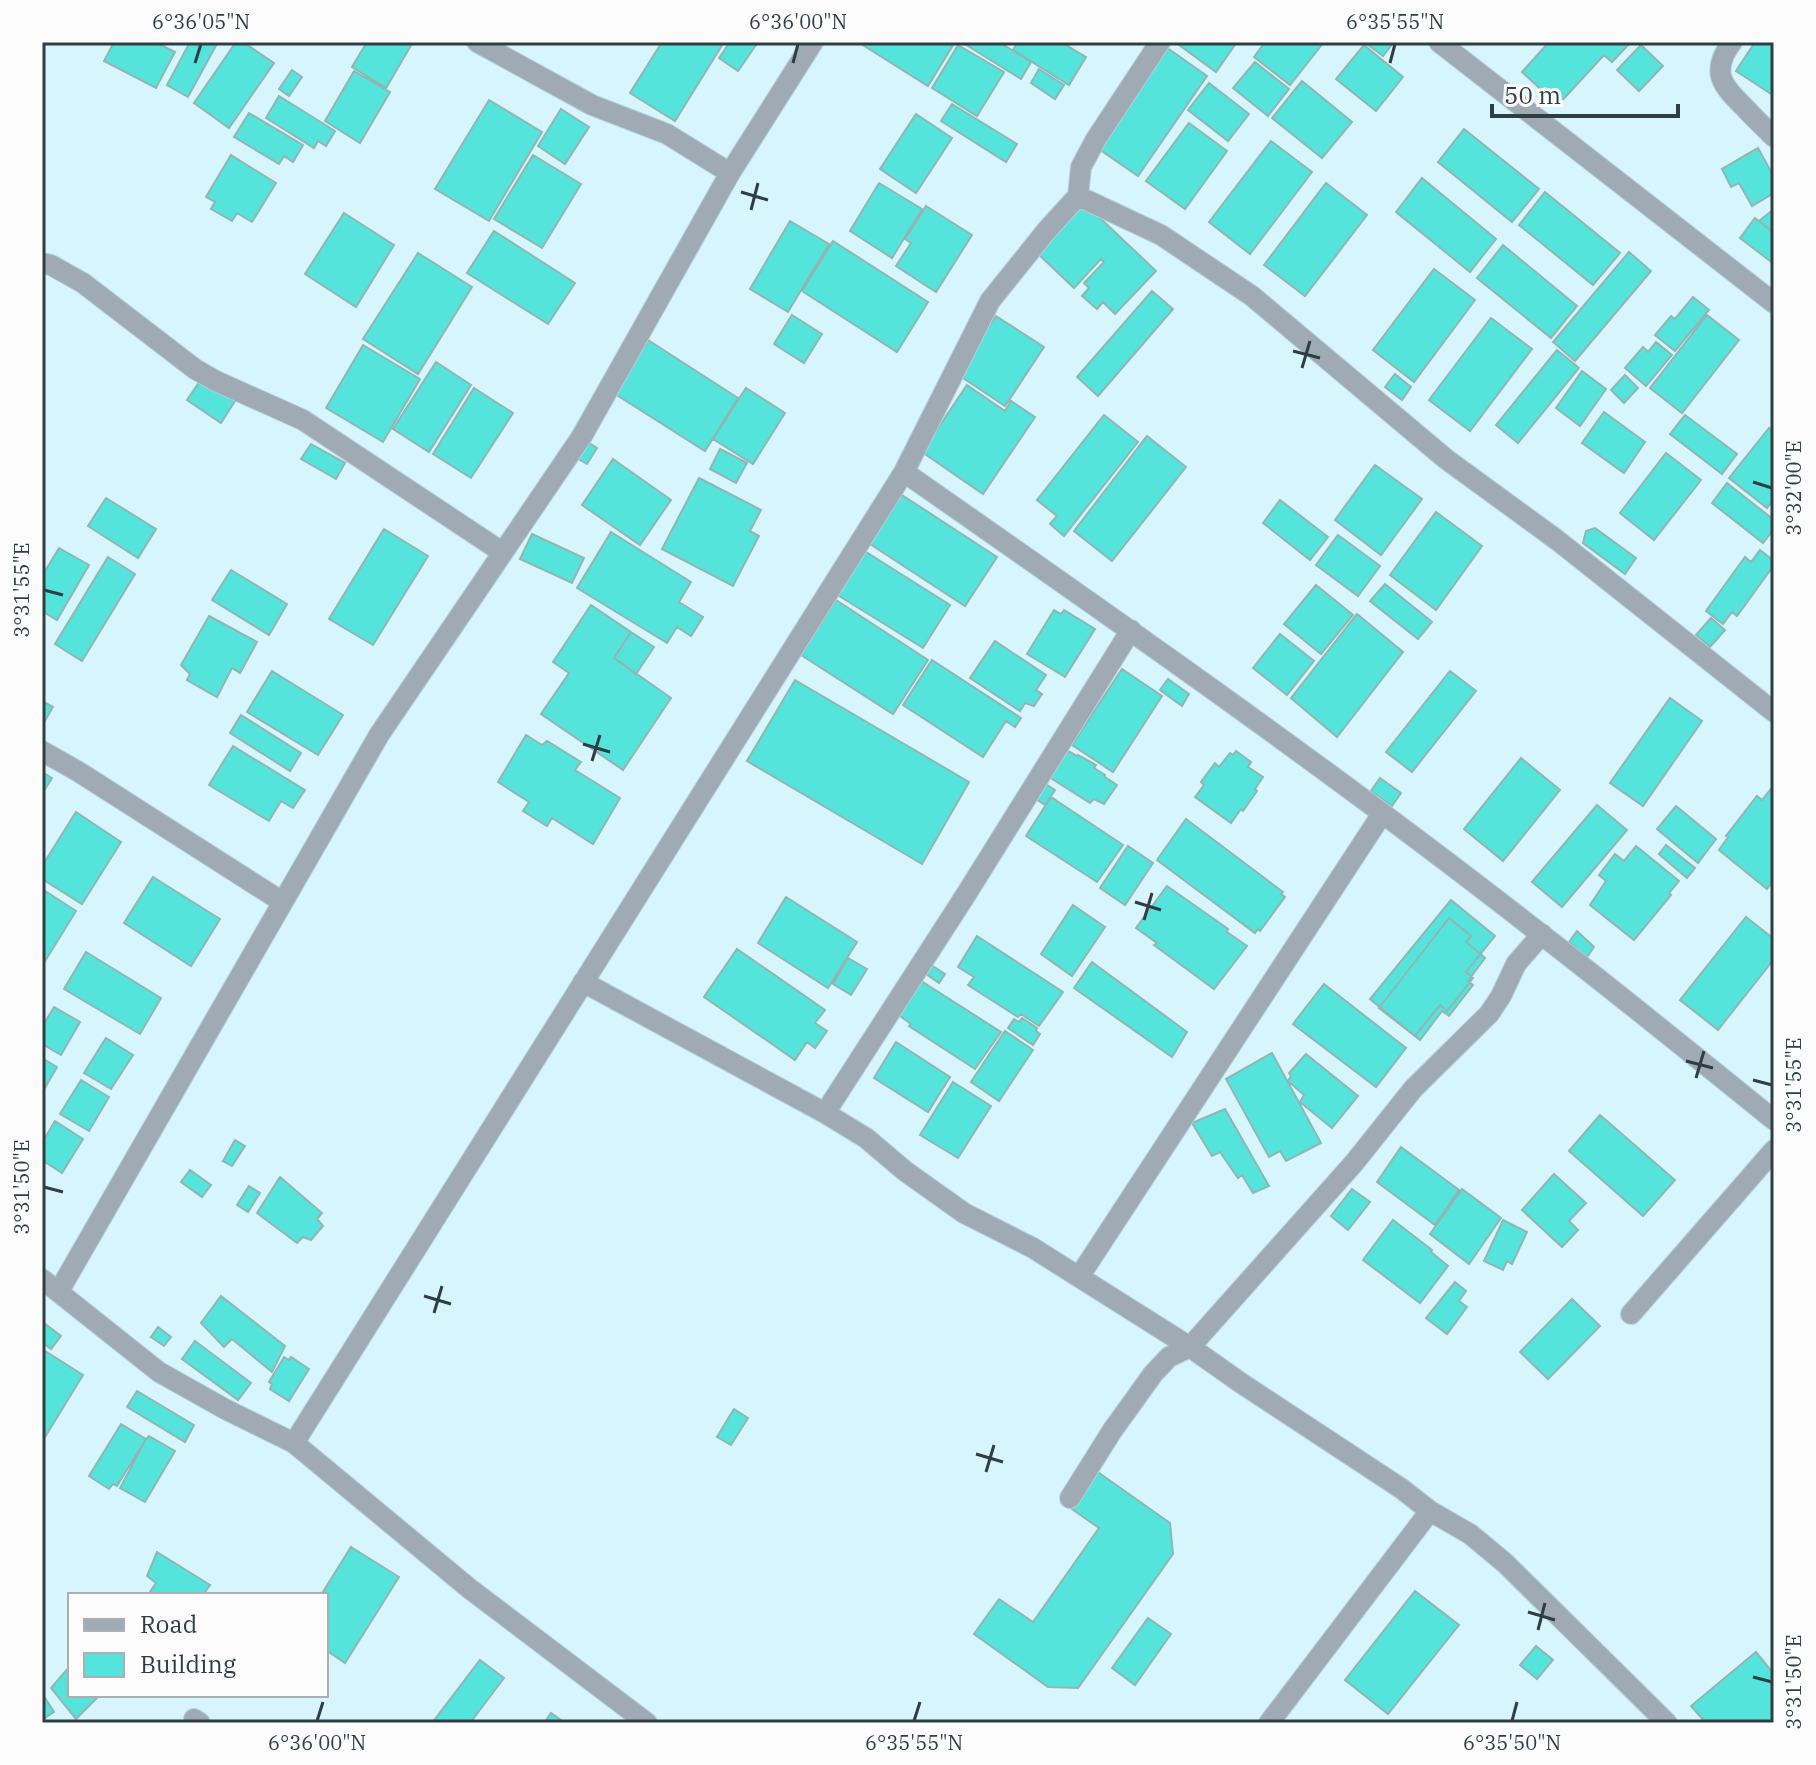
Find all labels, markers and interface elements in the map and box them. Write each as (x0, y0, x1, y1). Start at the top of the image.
text: 6°36'05"N (152, 8, 250, 35)
text: 6°36'00"N (749, 8, 847, 35)
text: 6°35'55"N (1346, 8, 1444, 35)
scale bar (1492, 68, 1678, 118)
text: 50 m (1504, 79, 1561, 111)
text: 3°32'00"E (1780, 440, 1807, 536)
text: 3°31'55"E (8, 542, 35, 638)
text: 3°31'55"E (1780, 1037, 1807, 1133)
text: 3°31'50"E (8, 1139, 35, 1235)
legend (68, 1593, 328, 1697)
text: Road (140, 1608, 197, 1640)
text: 3°31'50"E (1780, 1634, 1807, 1730)
text: Building (140, 1648, 236, 1680)
text: 6°36'00"N (268, 1729, 366, 1756)
text: 6°35'55"N (865, 1729, 963, 1756)
text: 6°35'50"N (1463, 1729, 1561, 1756)

